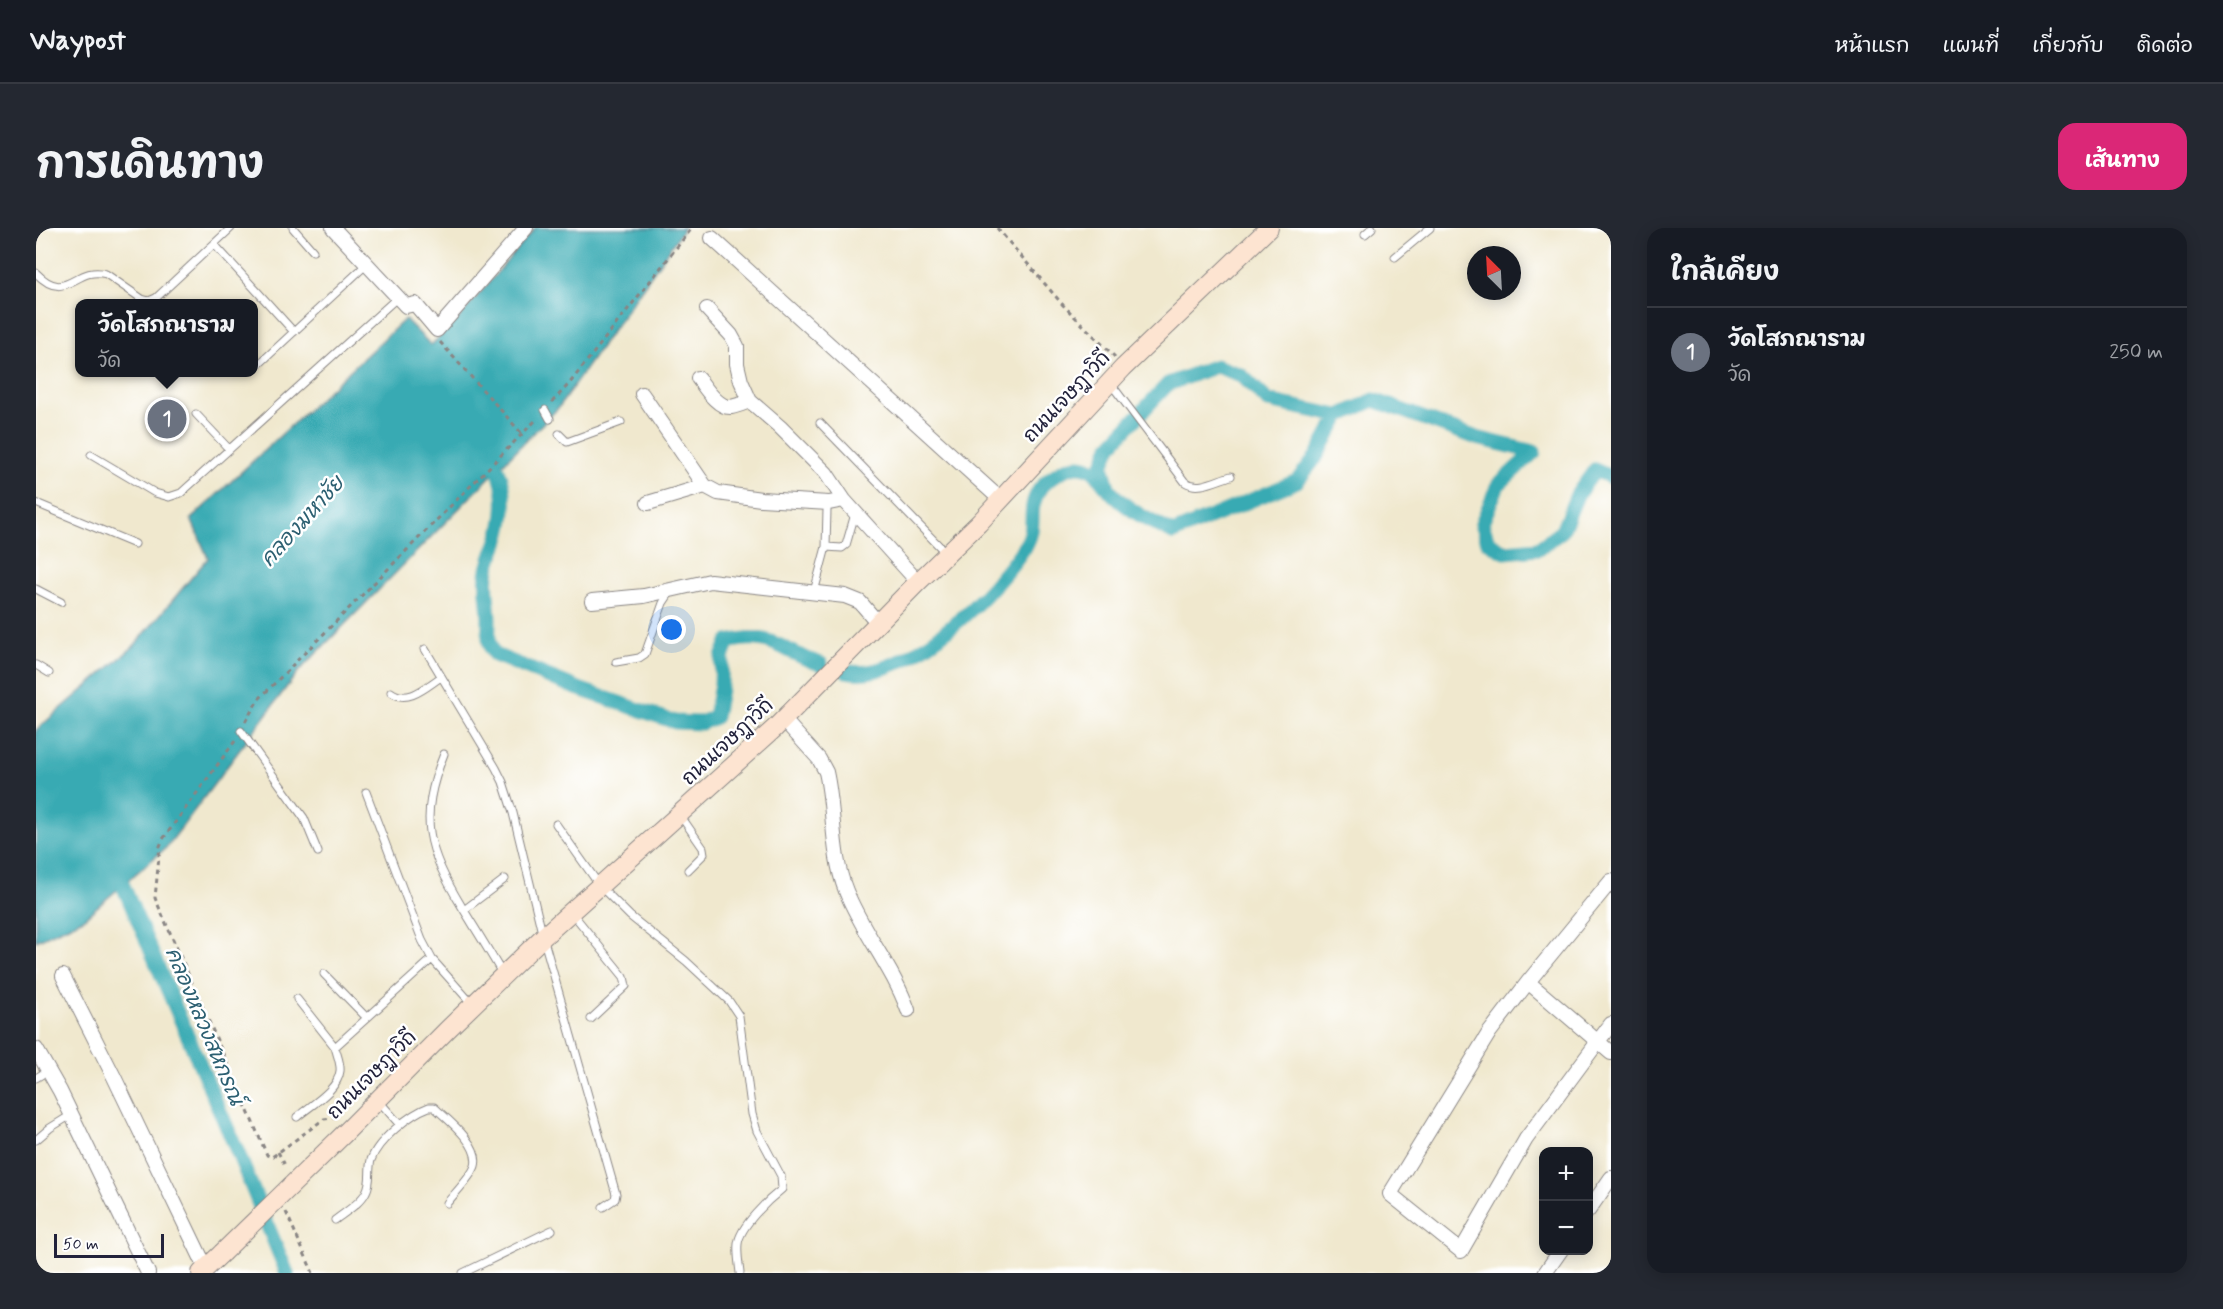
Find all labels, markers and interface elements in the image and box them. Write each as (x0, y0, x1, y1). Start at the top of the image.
text: Waypost (30, 23, 126, 60)
text: หน้าแรก (1835, 32, 1910, 60)
text: แผนที่ (1943, 32, 1999, 60)
text: เกี่ยวกับ (2032, 32, 2104, 60)
text: ติดต่อ (2137, 32, 2193, 60)
button: เส้นทาง (2058, 123, 2187, 190)
text: การเดินทาง (36, 138, 264, 193)
north arrow (1467, 246, 1521, 300)
text: ใกล้เคียง (1671, 256, 1779, 290)
popup (75, 299, 258, 377)
text: วัดโสภณาราม (98, 312, 235, 340)
text: วัดโสภณาราม (1728, 326, 1866, 354)
text: 1 (1686, 339, 1695, 366)
text: 250 m (2109, 339, 2163, 366)
street label: ถนนเจษฎาวิถี (1017, 345, 1117, 449)
text: วัด (98, 348, 121, 375)
text: วัด (1728, 362, 1751, 389)
pin: 1 (148, 396, 186, 441)
water label: คลองมหาชัย (255, 469, 352, 573)
your location (657, 615, 686, 644)
street label: ถนนเจษฎาวิถี (676, 692, 780, 792)
water label: คลองหลวงสหกรณ์ (158, 943, 252, 1113)
street label: ถนนเจษฎาวิถี (321, 1024, 423, 1126)
map controls (1539, 1147, 1593, 1255)
button: + (1539, 1147, 1593, 1201)
button: − (1539, 1201, 1593, 1255)
scale bar (54, 1231, 164, 1258)
text: 50 m (63, 1234, 99, 1255)

